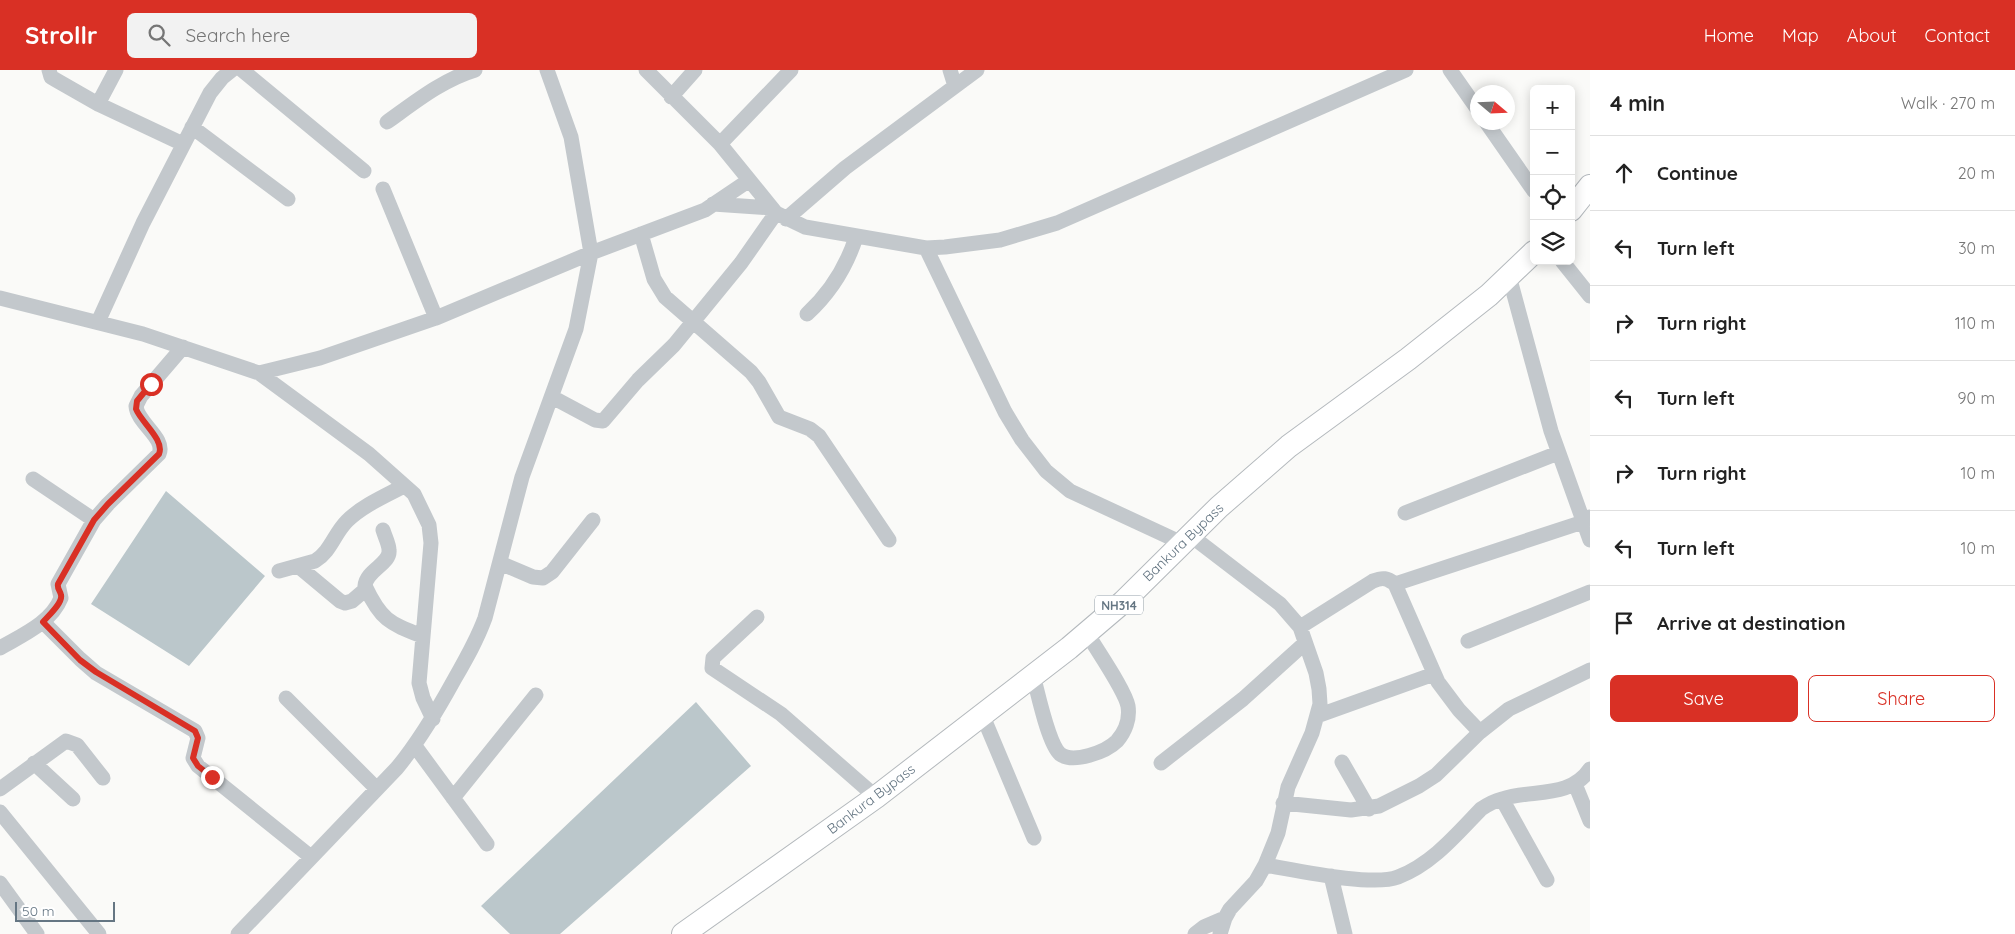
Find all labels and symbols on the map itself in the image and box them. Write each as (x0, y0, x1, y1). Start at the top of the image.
north arrow (1470, 85, 1515, 130)
route start (140, 373, 163, 396)
street label: Bankura Bypass (1139, 499, 1227, 585)
road number: NH314 (1095, 596, 1143, 614)
street label: Bankura Bypass (823, 760, 919, 838)
route end (201, 766, 224, 789)
scale bar (15, 899, 115, 922)

